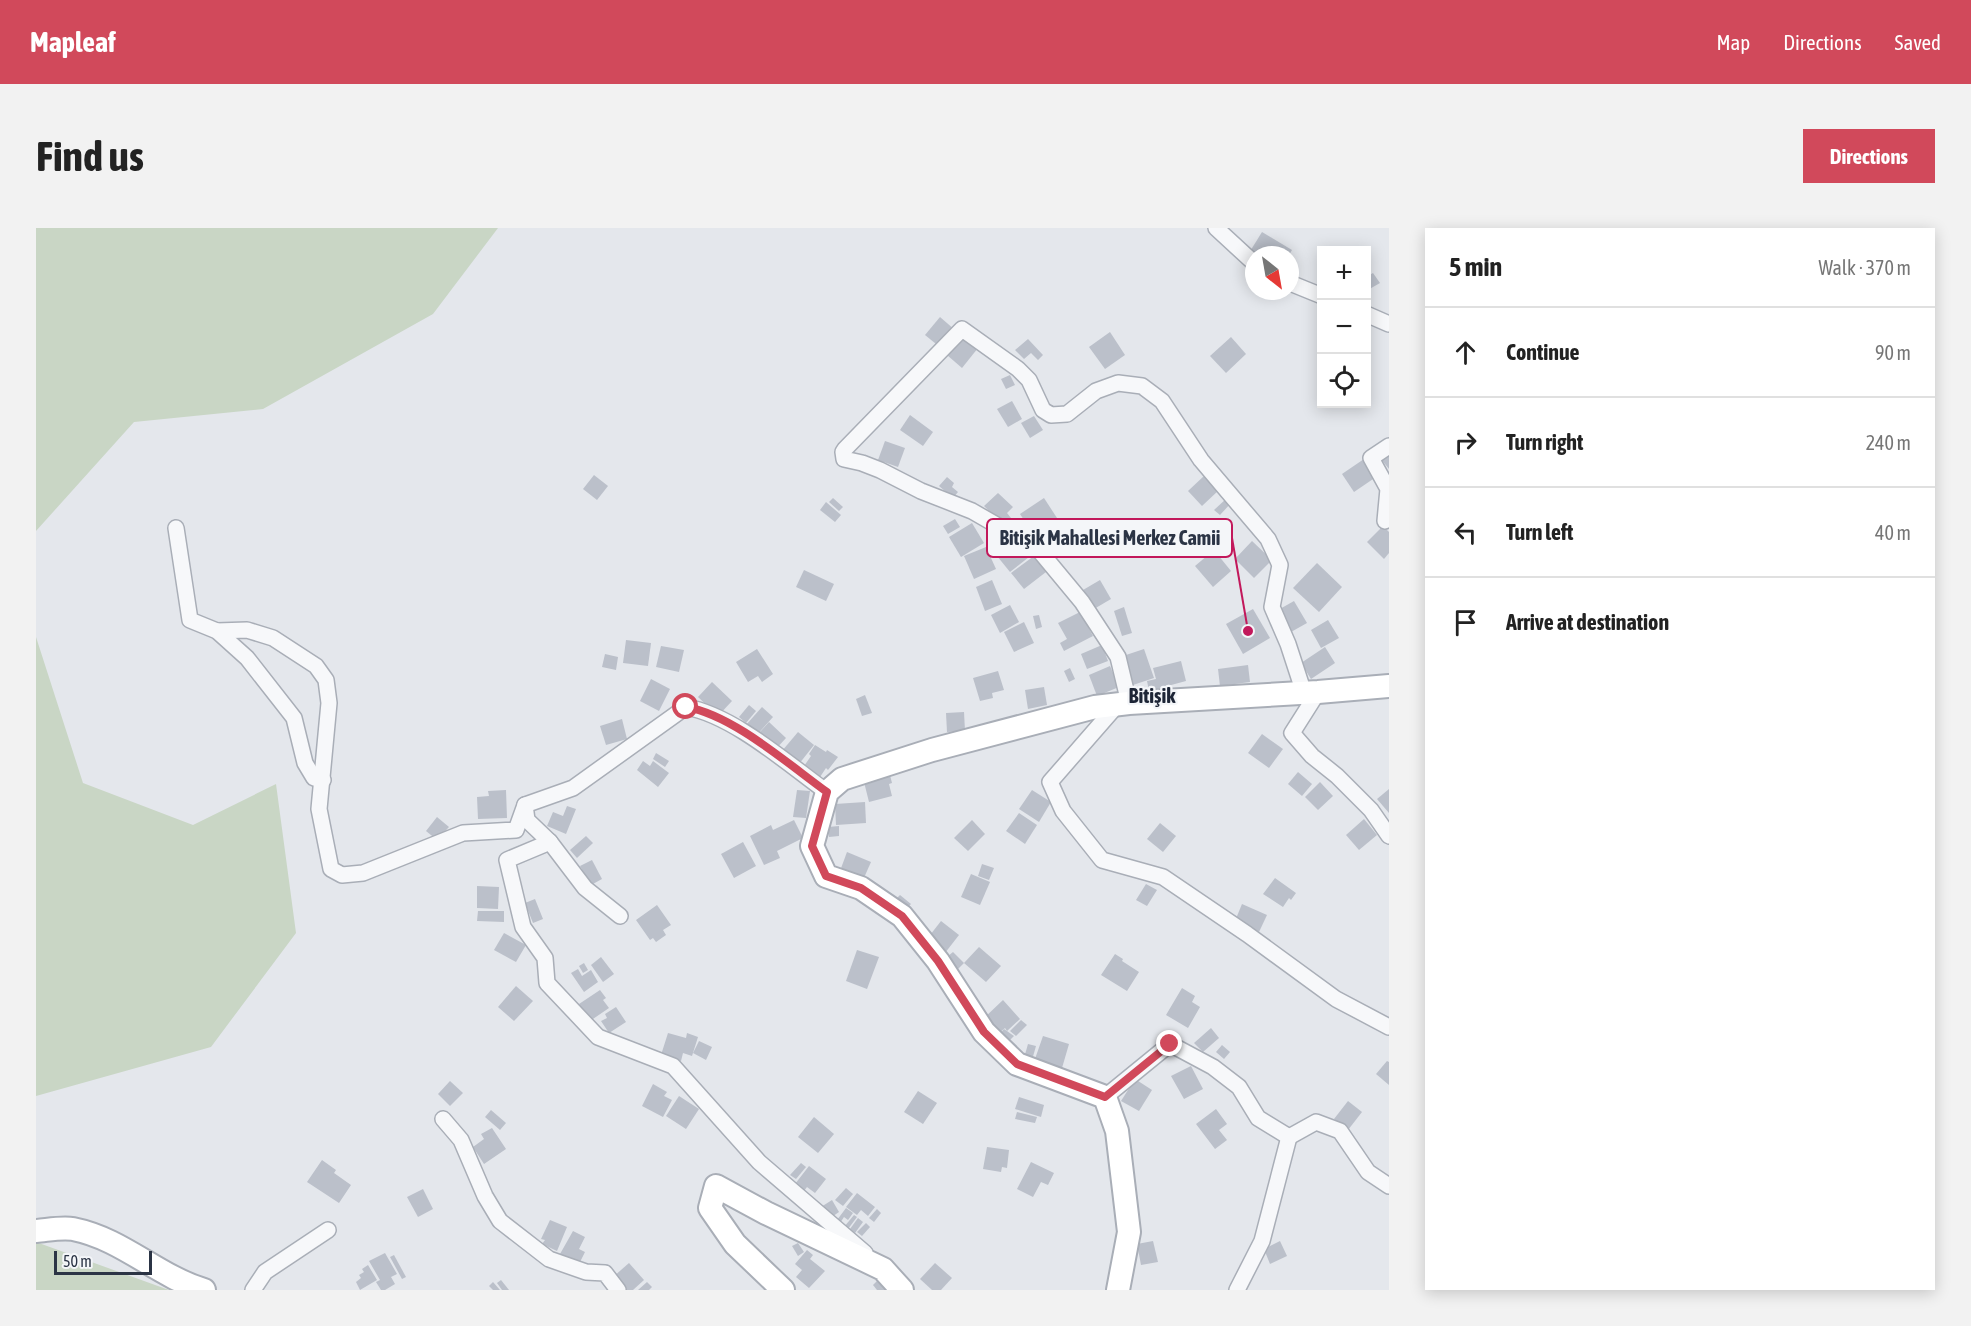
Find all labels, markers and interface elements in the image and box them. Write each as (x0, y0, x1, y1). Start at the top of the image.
text: Mapleaf (30, 26, 116, 58)
text: Map (1716, 30, 1750, 54)
text: Directions (1783, 30, 1862, 54)
text: Saved (1895, 30, 1941, 54)
button: Directions (1803, 129, 1935, 183)
text: Find us (36, 132, 144, 180)
north arrow (1245, 246, 1299, 300)
map controls (1317, 246, 1371, 408)
button: + (1317, 246, 1371, 300)
text: 5 min (1449, 252, 1502, 282)
text: Walk · 370 m (1819, 256, 1911, 279)
button: − (1317, 300, 1371, 354)
icon: ahead (1449, 336, 1482, 369)
text: Continue (1506, 339, 1580, 365)
text: 90 m (1875, 341, 1911, 364)
button: locate (1317, 354, 1371, 408)
icon: right (1449, 426, 1482, 459)
text: Turn right (1506, 429, 1583, 455)
text: 240 m (1866, 431, 1911, 454)
icon: left (1449, 516, 1482, 549)
callout: Bitişik Mahallesi Merkez Camii (987, 519, 1232, 557)
text: Turn left (1506, 519, 1573, 545)
text: 40 m (1875, 521, 1911, 544)
text: Bitişik Mahallesi Merkez Camii (1000, 526, 1220, 549)
icon: arrive (1449, 606, 1482, 639)
text: Arrive at destination (1506, 609, 1669, 635)
district label: Bitişik (1128, 683, 1176, 707)
route start (672, 693, 698, 719)
route end (1156, 1030, 1182, 1056)
scale bar (54, 1248, 152, 1276)
text: 50 m (63, 1252, 92, 1270)

